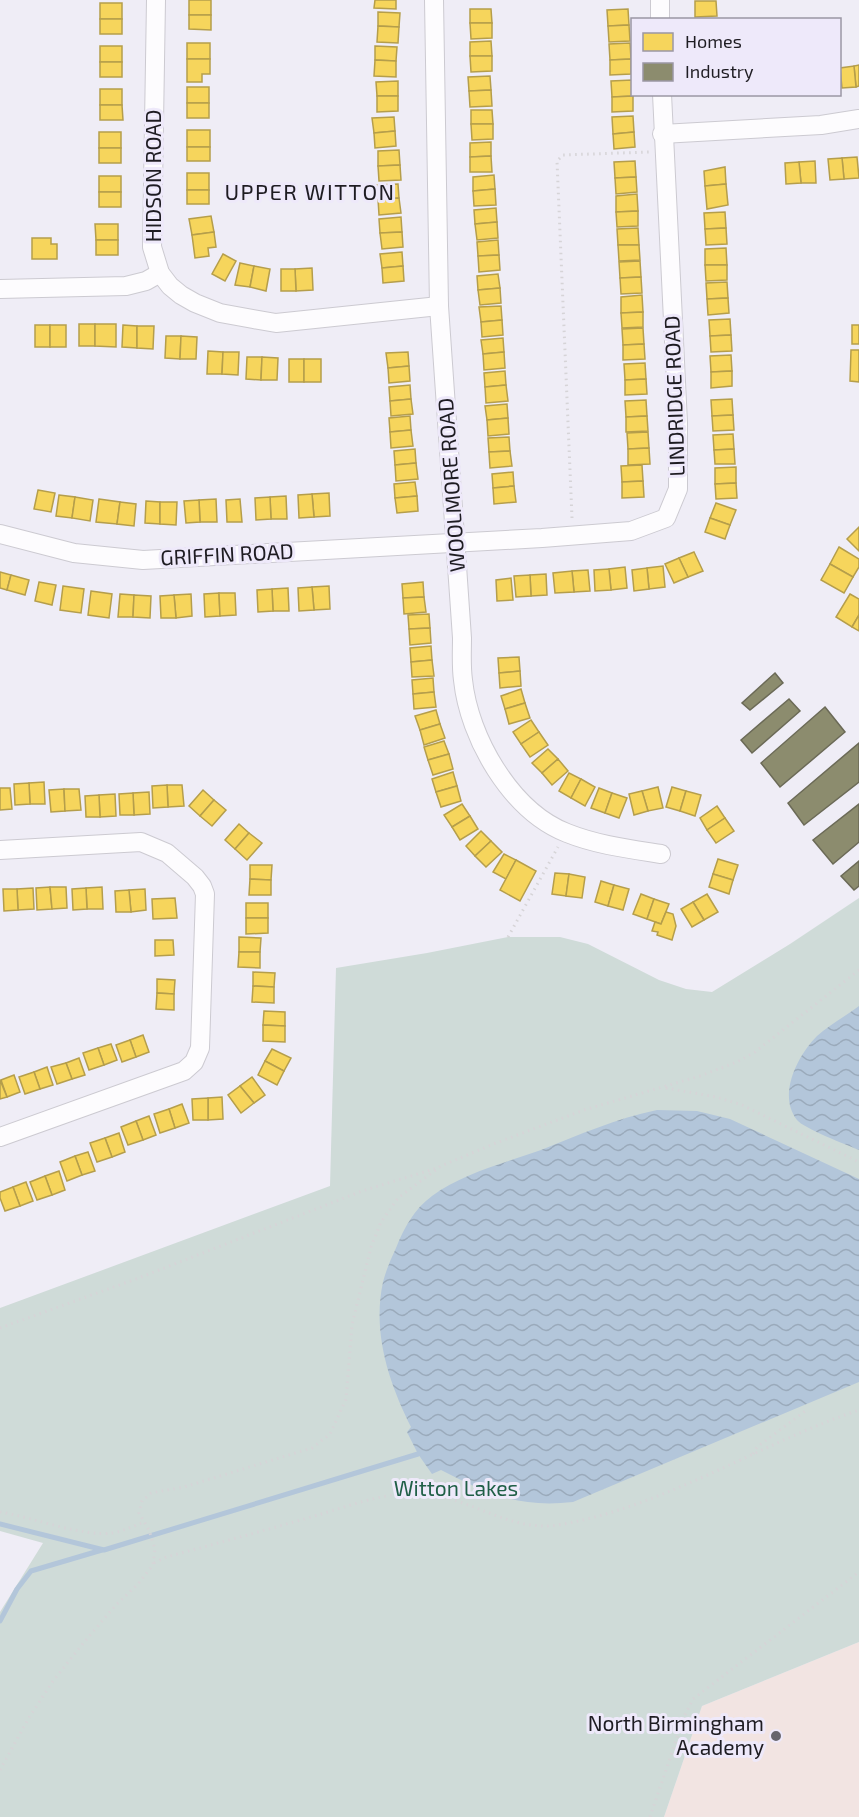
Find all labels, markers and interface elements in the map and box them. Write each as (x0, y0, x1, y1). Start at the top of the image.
legend (631, 18, 841, 96)
text: Homes (685, 30, 742, 52)
text: Industry (685, 60, 754, 82)
street label: HIDSON ROAD (140, 110, 165, 242)
district label: UPPER WITTON (224, 178, 396, 204)
street label: LINDRIDGE ROAD (658, 315, 689, 477)
street label: WOOLMORE ROAD (432, 397, 469, 573)
street label: GRIFFIN ROAD (160, 538, 294, 569)
park label: Witton Lakes (394, 1475, 518, 1500)
place label: North Birmingham Academy (588, 1710, 764, 1759)
marker: North Birmingham Academy (769, 1729, 783, 1743)

